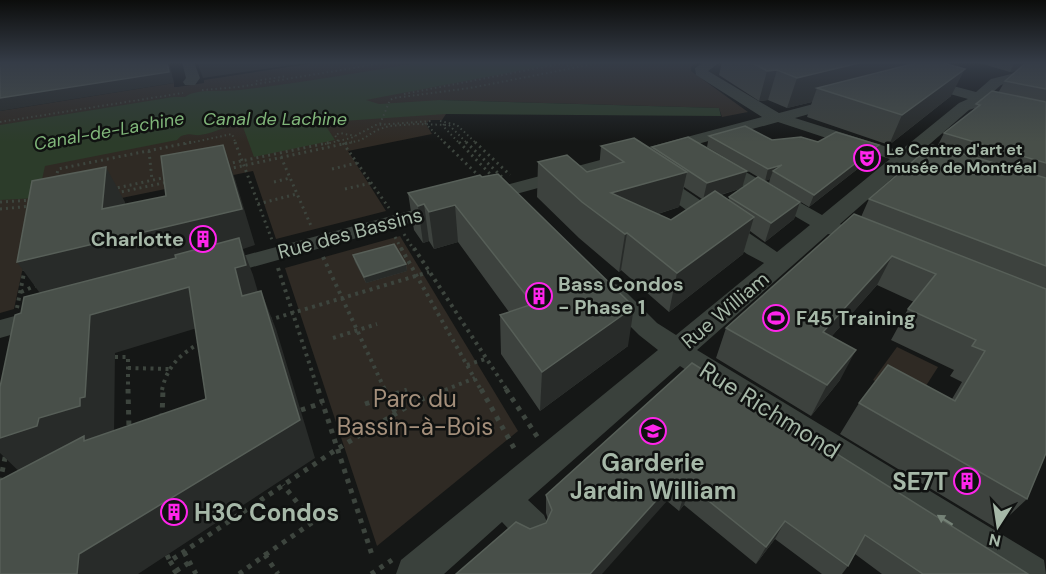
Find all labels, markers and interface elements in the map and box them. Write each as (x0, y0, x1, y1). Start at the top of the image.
water label: Canal-de-Lachine (32, 106, 186, 156)
water label: Canal de Lachine (203, 107, 347, 131)
place label: Le Centre d'art et musée de Montréal (886, 139, 1037, 178)
theatre icon: Le Centre d'art et musée de Montréal (852, 143, 882, 173)
street label: Rue des Bassins (275, 201, 425, 265)
building icon: Charlotte (188, 224, 218, 254)
place label: Charlotte (91, 226, 184, 252)
street label: Rue William (676, 266, 774, 354)
place label: Bass Condos - Phase 1 (558, 271, 684, 320)
building icon: Bass Condos - Phase 1 (524, 281, 554, 311)
sports icon: F45 Training (761, 303, 791, 333)
place label: F45 Training (796, 305, 916, 331)
street label: Rue Richmond (694, 354, 846, 466)
park label: Parc du Bassin-à-Bois (337, 383, 493, 442)
school or university icon: Garderie Jardin William (638, 416, 668, 446)
place label: Garderie Jardin William (570, 447, 736, 506)
place label: SE7T (892, 466, 948, 497)
building icon: SE7T (952, 466, 982, 496)
north arrow (968, 496, 1028, 556)
building icon: H3C Condos (159, 497, 189, 527)
place label: H3C Condos (194, 497, 339, 528)
one-way arrow (936, 515, 953, 526)
text: N (987, 529, 1003, 552)

